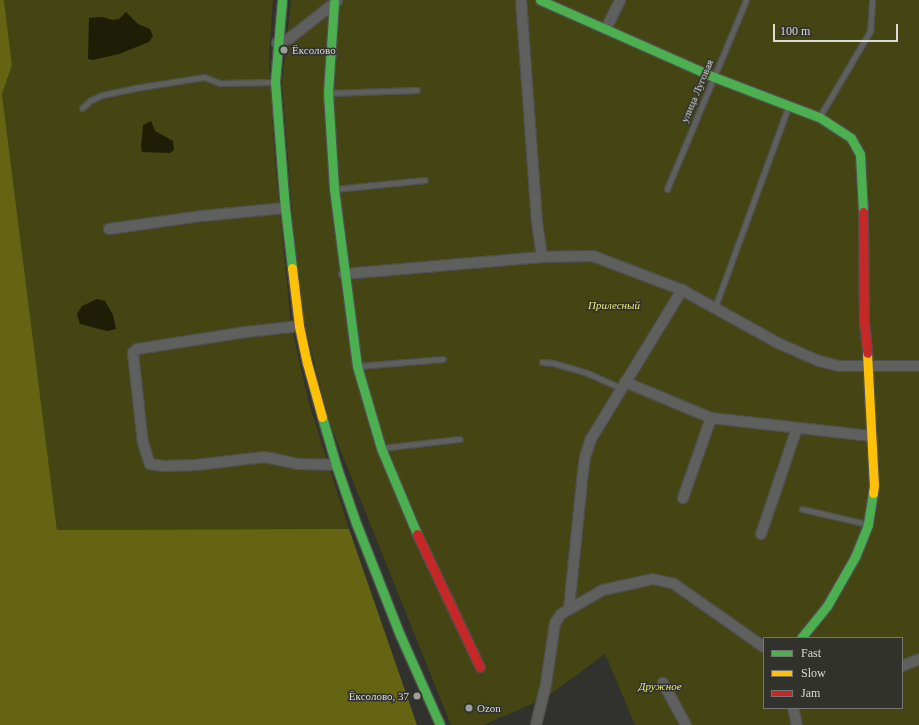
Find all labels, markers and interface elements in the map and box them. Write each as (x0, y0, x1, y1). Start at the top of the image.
scale bar (775, 16, 900, 42)
text: 100 m (780, 24, 810, 38)
place label: Ёксолово (292, 43, 336, 57)
marker: Ёксолово (279, 45, 289, 55)
street label: улица Луговая (678, 57, 716, 125)
park label: Прилесный (588, 298, 640, 312)
legend (763, 637, 903, 709)
text: Fast (801, 646, 821, 660)
text: Slow (801, 666, 826, 680)
park label: Дружное (638, 679, 682, 693)
text: Jam (801, 686, 820, 700)
place label: Ёксолово, 37 (349, 689, 409, 703)
marker: Ёксолово, 37 (412, 691, 422, 701)
place label: Ozon (477, 701, 501, 715)
marker: Ozon (464, 703, 474, 713)

